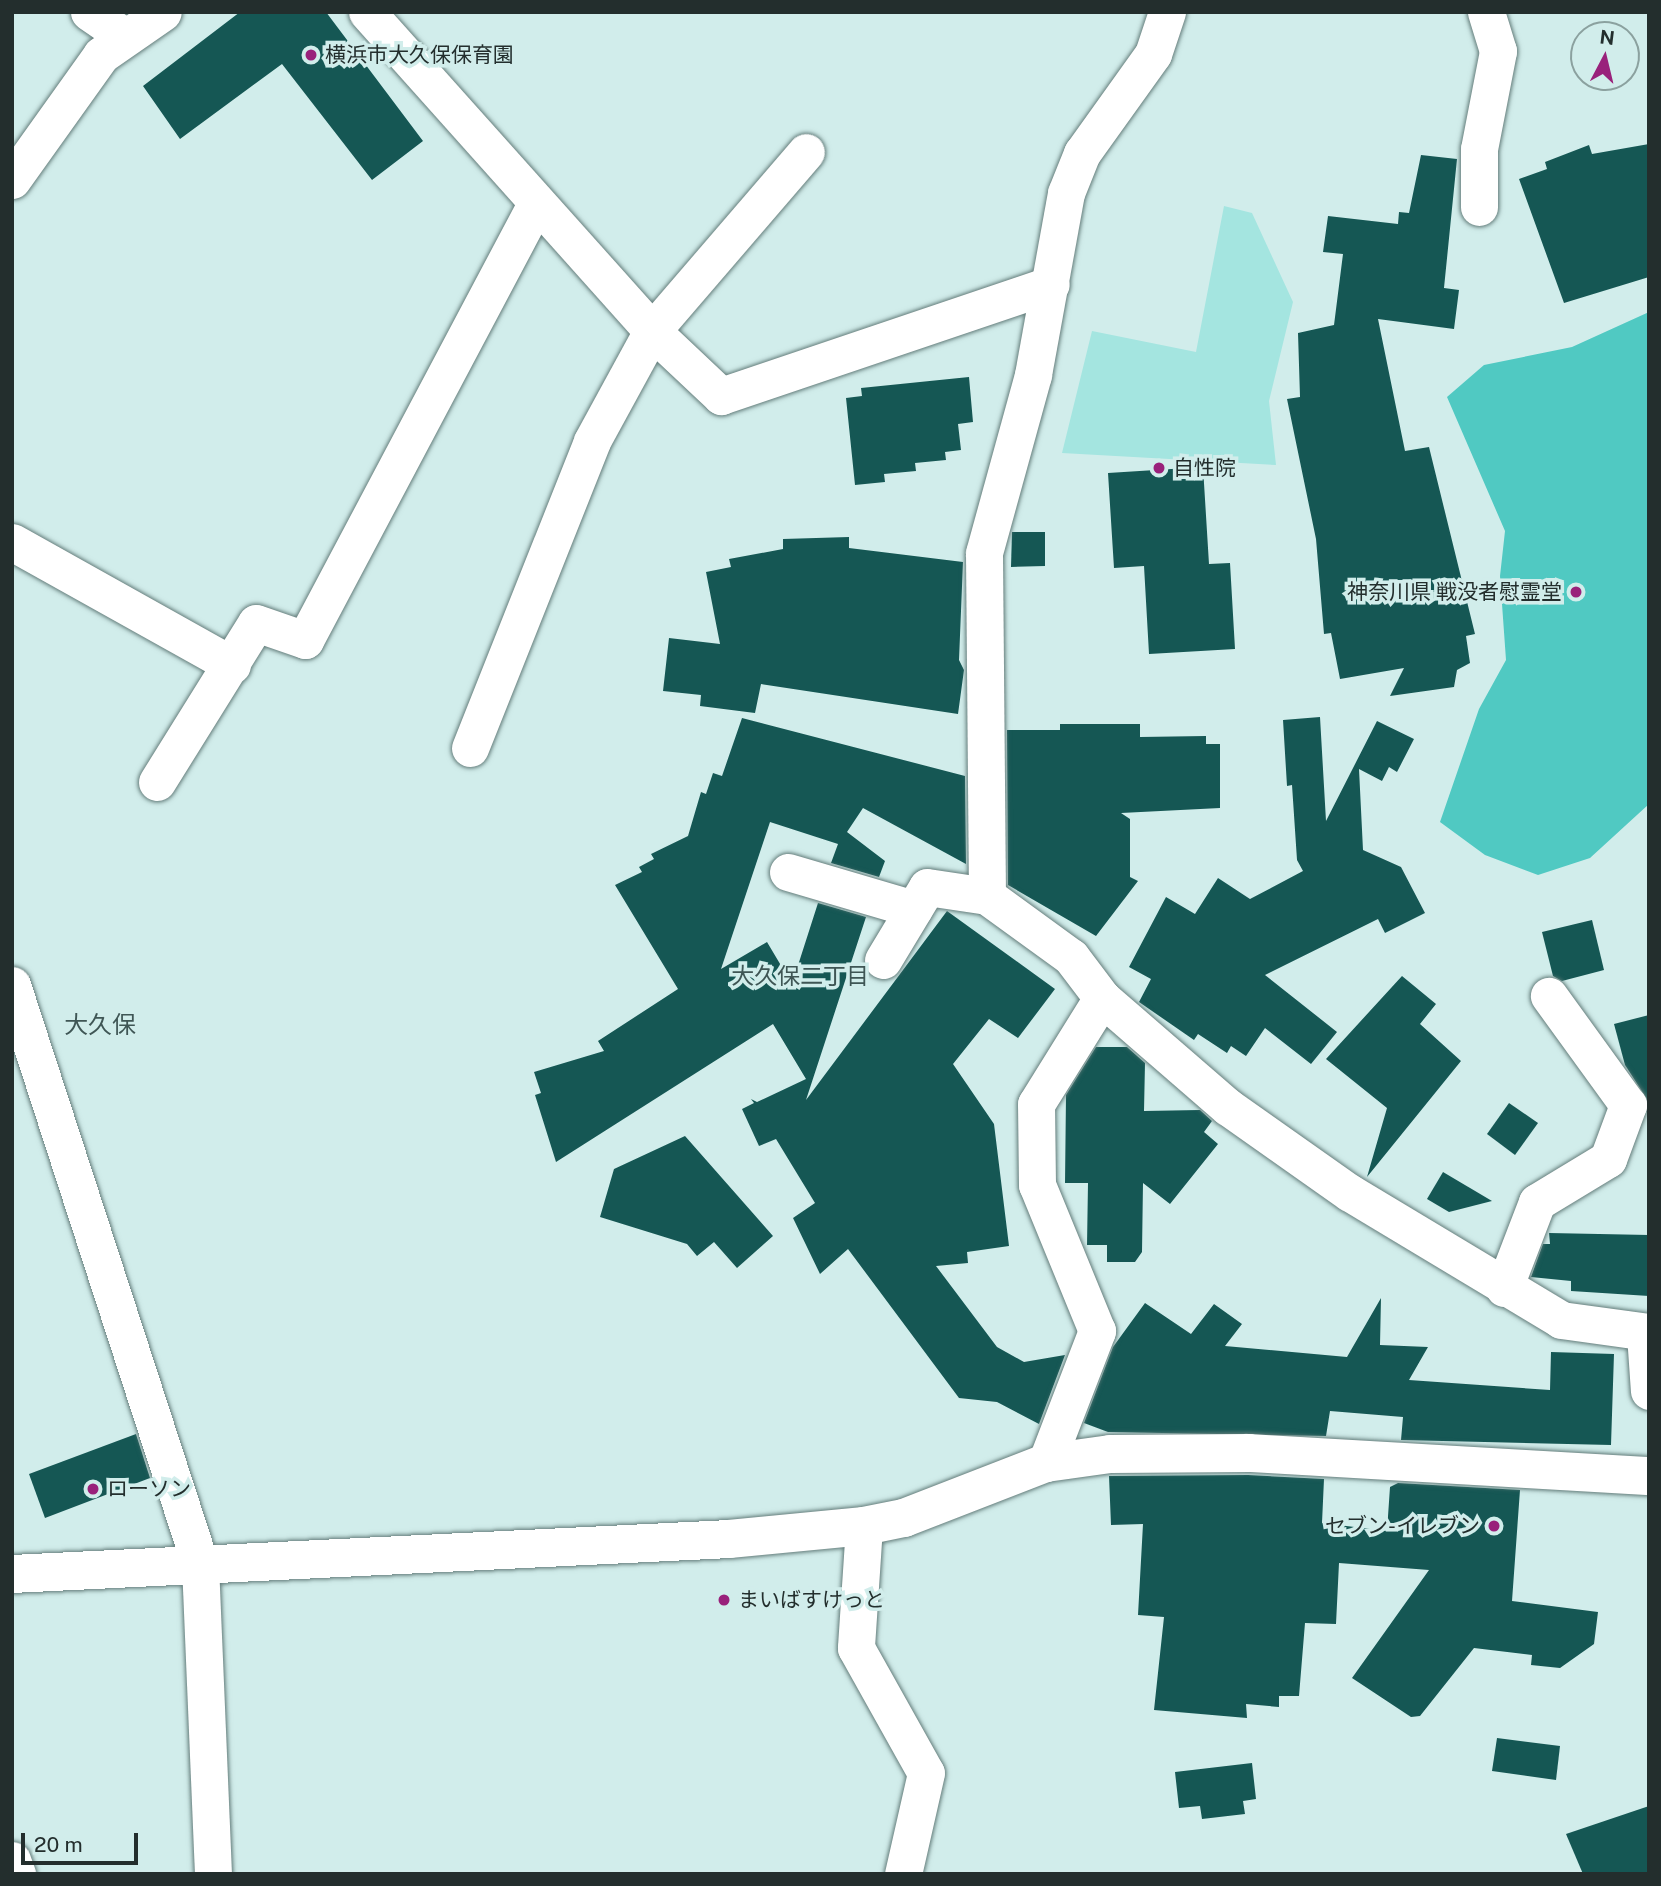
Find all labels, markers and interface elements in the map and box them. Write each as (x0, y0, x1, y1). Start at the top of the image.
north arrow (1570, 21, 1640, 91)
text: N (1599, 25, 1616, 49)
place label: 横浜市大久保保育園 (325, 42, 514, 68)
marker: 横浜市大久保保育園 (303, 47, 319, 63)
place label: 自性院 (1173, 455, 1236, 481)
marker: 自性院 (1151, 460, 1167, 476)
place label: 神奈川県 戦没者慰霊堂 (1347, 579, 1562, 605)
marker: 神奈川県 戦没者慰霊堂 (1568, 584, 1584, 600)
district label: 大久保二丁目 (731, 962, 869, 990)
district label: 大久保 (64, 1011, 136, 1039)
place label: ローソン (107, 1476, 191, 1502)
marker: ローソン (85, 1481, 101, 1497)
place label: セブン-イレブン (1325, 1513, 1480, 1539)
marker: セブン-イレブン (1486, 1518, 1502, 1534)
place label: まいばすけっと (738, 1587, 885, 1613)
marker: まいばすけっと (716, 1592, 732, 1608)
scale bar (24, 1820, 142, 1864)
text: 20 m (34, 1832, 83, 1857)

